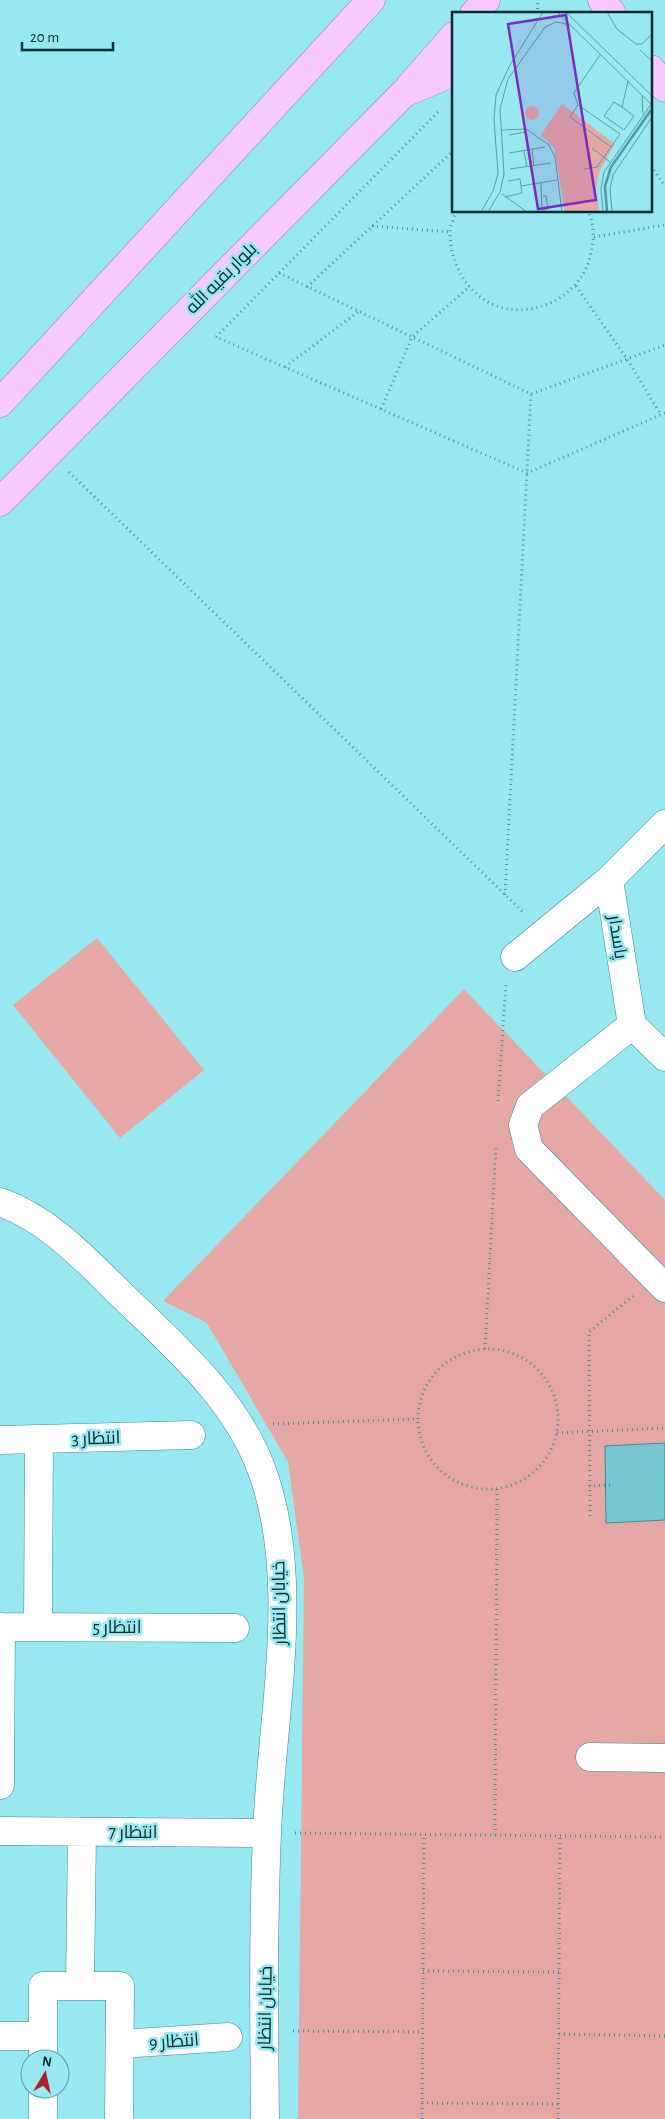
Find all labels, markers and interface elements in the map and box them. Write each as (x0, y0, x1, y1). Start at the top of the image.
inset map (452, 12, 652, 212)
scale bar (22, 20, 114, 52)
text: 20 m (30, 30, 59, 45)
street label: بلوار بقیه الله (180, 237, 261, 318)
street label: پاسدار (603, 913, 629, 961)
street label: انتظار 3 (71, 1429, 121, 1450)
street label: خیابان انتظار (270, 1561, 291, 1646)
street label: انتظار 5 (93, 1619, 141, 1638)
street label: انتظار 7 (109, 1824, 157, 1843)
street label: خیابان انتظار (256, 1966, 277, 2051)
street label: انتظار 9 (149, 2031, 200, 2054)
north arrow (20, 2049, 70, 2099)
text: N (41, 2054, 53, 2070)

